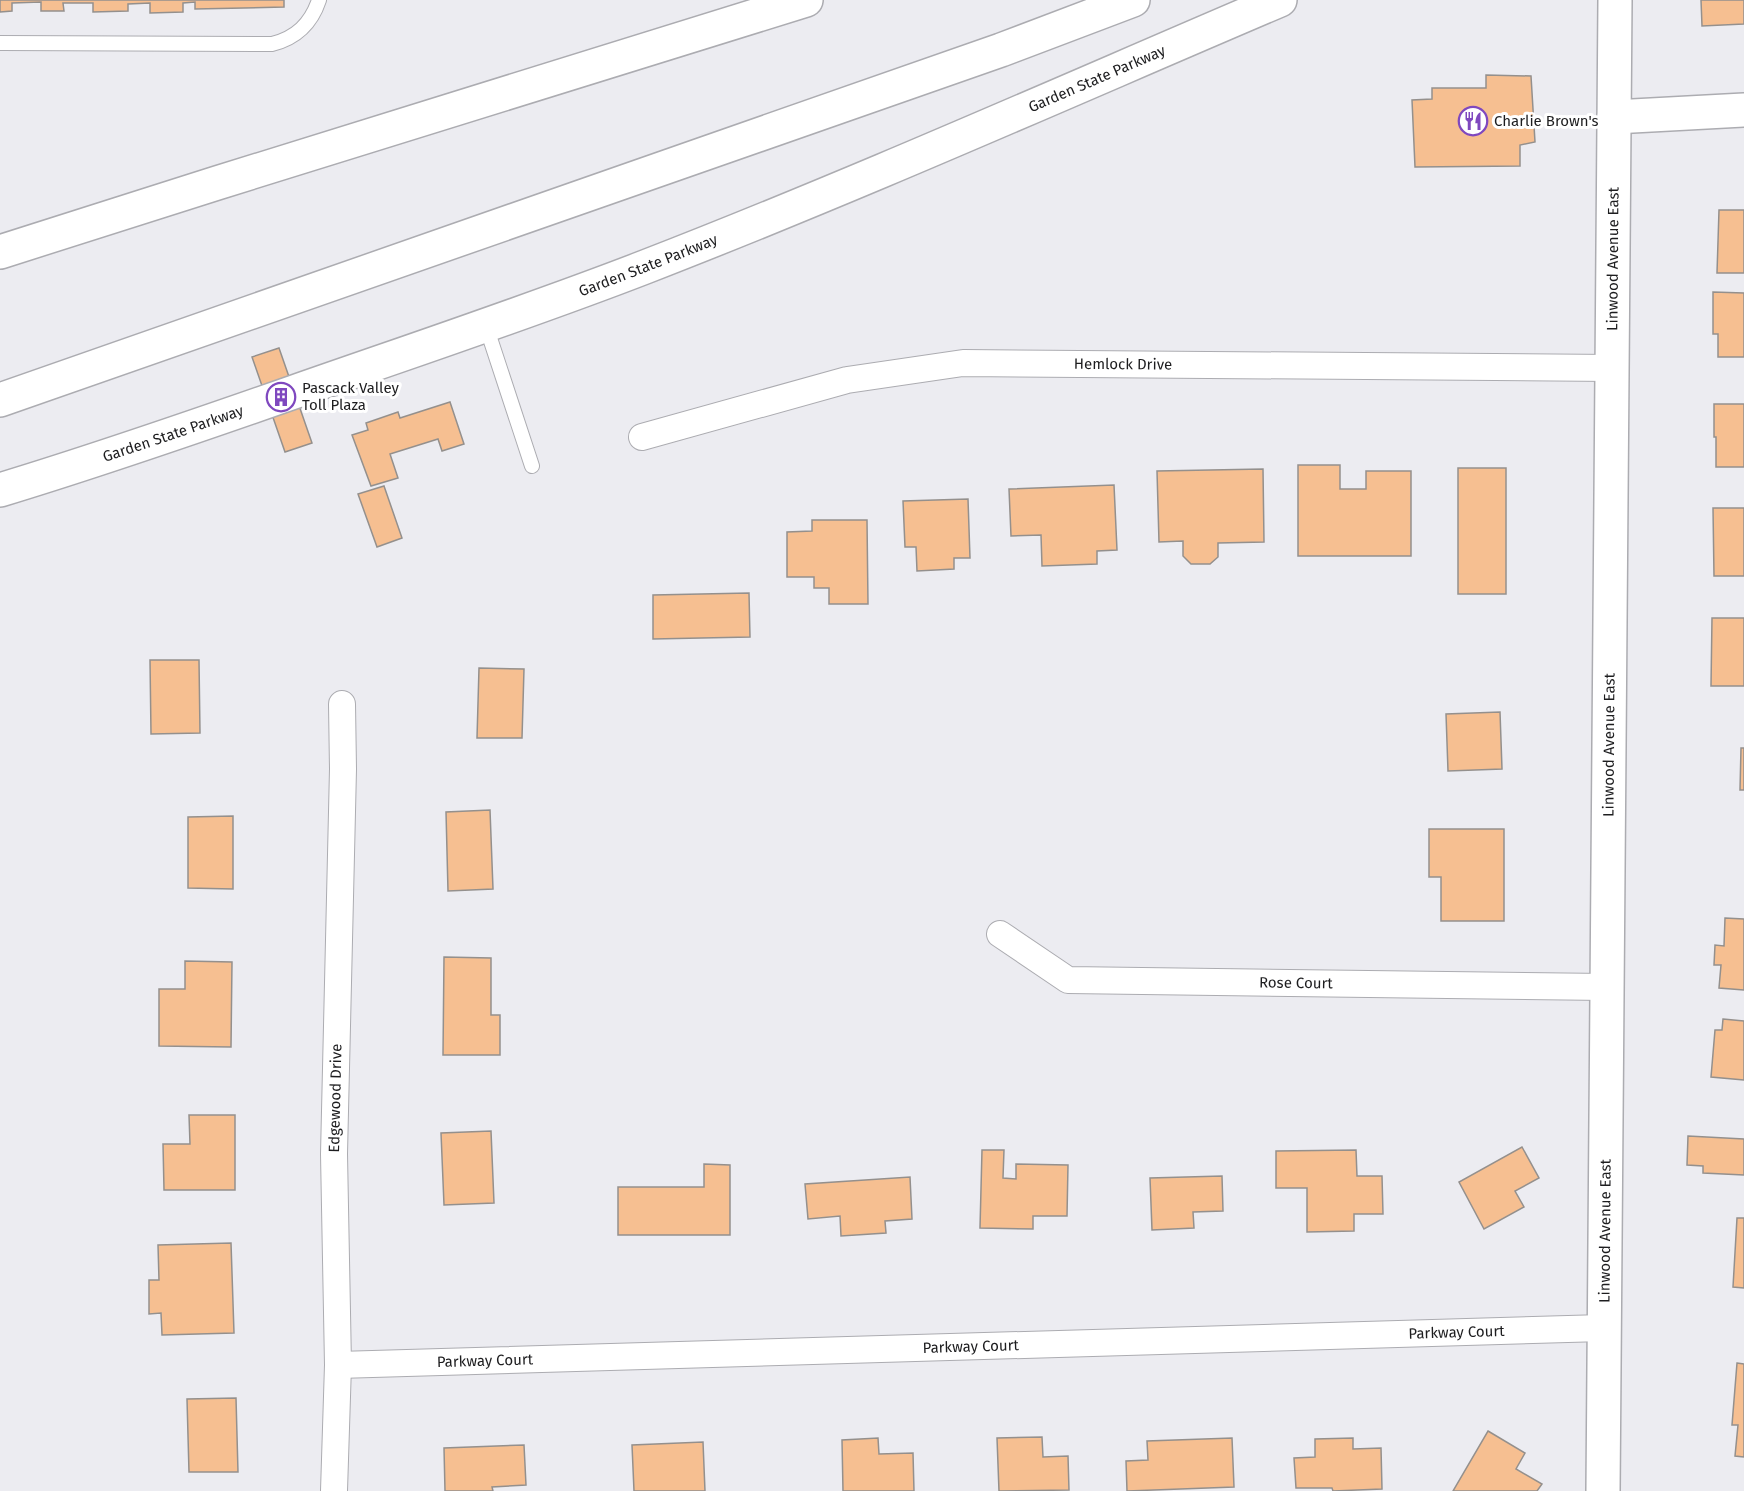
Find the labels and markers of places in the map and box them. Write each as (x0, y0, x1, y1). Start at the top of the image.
restaurant icon: Charlie Brown's (1457, 105, 1489, 137)
place label: Charlie Brown's (1494, 112, 1599, 130)
place label: Pascack Valley Toll Plaza (302, 379, 399, 414)
building icon: Pascack Valley Toll Plaza (265, 381, 297, 413)

